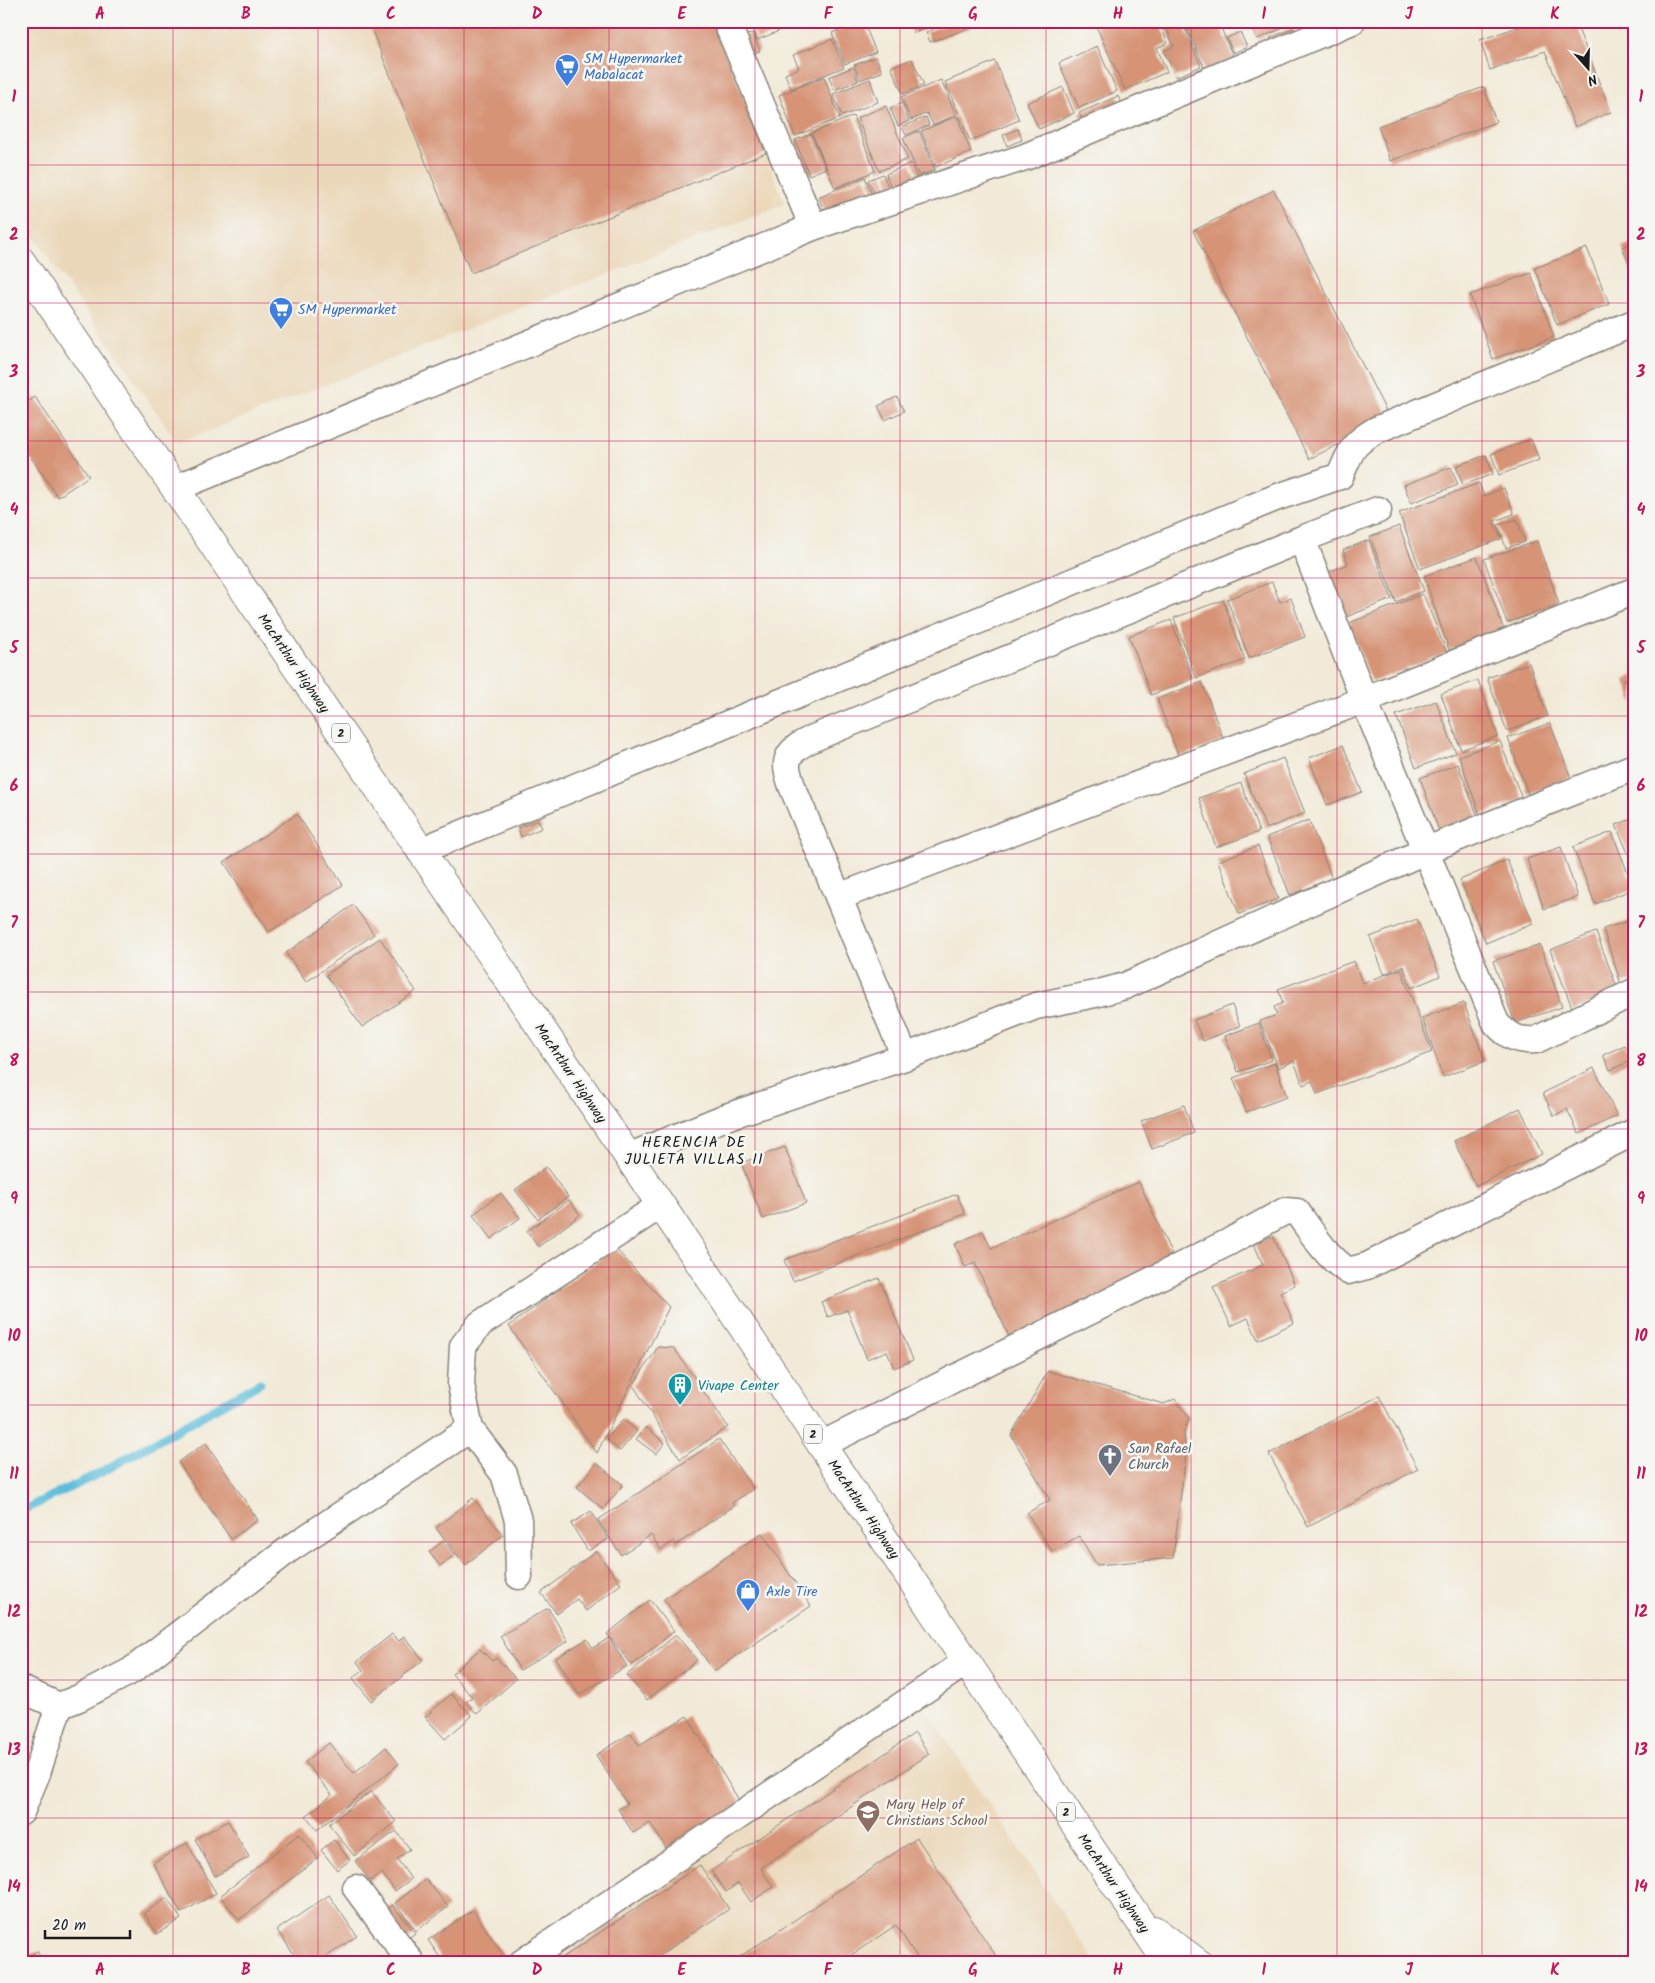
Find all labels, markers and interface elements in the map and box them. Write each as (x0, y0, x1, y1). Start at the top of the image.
text: A (95, 2, 105, 27)
text: B (241, 2, 251, 27)
text: C (386, 2, 396, 27)
text: D (532, 2, 543, 27)
text: E (678, 2, 688, 27)
text: F (824, 2, 834, 27)
text: G (968, 2, 978, 27)
text: H (1113, 2, 1123, 27)
text: I (1262, 2, 1267, 27)
text: J (1405, 2, 1414, 27)
text: K (1550, 2, 1560, 27)
north arrow (1562, 42, 1612, 92)
place label: SM Hypermarket Mabalacat (584, 48, 683, 86)
supermarket icon: SM Hypermarket Mabalacat (554, 53, 580, 87)
text: N (1584, 67, 1600, 91)
text: 1 (12, 85, 17, 110)
text: 1 (1639, 85, 1644, 110)
text: 2 (9, 223, 19, 248)
text: 2 (1636, 223, 1646, 248)
supermarket icon: SM Hypermarket (268, 296, 294, 330)
place label: SM Hypermarket (298, 299, 397, 321)
text: 3 (9, 360, 19, 385)
text: 3 (1636, 360, 1646, 385)
text: 4 (10, 498, 19, 523)
text: 4 (1637, 498, 1646, 523)
street label: MacArthur Highway (252, 609, 335, 718)
text: 5 (9, 636, 20, 661)
text: 5 (1636, 636, 1647, 661)
road number: 2 (332, 724, 350, 742)
text: 6 (10, 774, 19, 799)
text: 6 (1637, 774, 1646, 799)
text: 7 (10, 911, 18, 936)
text: 7 (1637, 911, 1645, 936)
street label: MacArthur Highway (529, 1019, 612, 1128)
text: 8 (9, 1049, 19, 1074)
text: 8 (1636, 1049, 1646, 1074)
district label: HERENCIA DE JULIETA VILLAS II (624, 1131, 764, 1172)
text: 9 (10, 1187, 18, 1212)
text: 9 (1637, 1187, 1645, 1212)
text: 10 (7, 1324, 21, 1349)
text: 10 (1634, 1324, 1648, 1349)
building icon: Vivape Center (667, 1372, 693, 1406)
place label: Vivape Center (698, 1375, 780, 1397)
road number: 2 (804, 1425, 822, 1444)
place label: San Rafael Church (1128, 1438, 1192, 1476)
church icon: San Rafael Church (1097, 1443, 1123, 1477)
street label: MacArthur Highway (822, 1455, 905, 1564)
text: 11 (9, 1462, 19, 1487)
text: 11 (1636, 1462, 1646, 1487)
shop icon: Axle Tire (735, 1578, 761, 1612)
place label: Axle Tire (766, 1581, 818, 1603)
text: 12 (7, 1600, 21, 1625)
text: 12 (1634, 1600, 1648, 1625)
text: 13 (7, 1738, 21, 1763)
text: 13 (1634, 1738, 1648, 1763)
place label: Mary Help of Christians School (886, 1794, 988, 1832)
school or university icon: Mary Help of Christians School (855, 1799, 881, 1833)
road number: 2 (1057, 1802, 1075, 1821)
street label: MacArthur Highway (1072, 1829, 1155, 1938)
text: 14 (7, 1875, 21, 1900)
text: 14 (1634, 1875, 1648, 1900)
scale bar (45, 1908, 130, 1940)
text: 20 m (52, 1914, 86, 1938)
text: A (95, 1958, 105, 1983)
text: B (241, 1958, 251, 1983)
text: C (386, 1958, 396, 1983)
text: D (532, 1958, 543, 1983)
text: E (678, 1958, 688, 1983)
text: F (824, 1958, 834, 1983)
text: G (968, 1958, 978, 1983)
text: H (1113, 1958, 1123, 1983)
text: I (1262, 1958, 1267, 1983)
text: J (1405, 1958, 1414, 1983)
text: K (1550, 1958, 1560, 1983)

